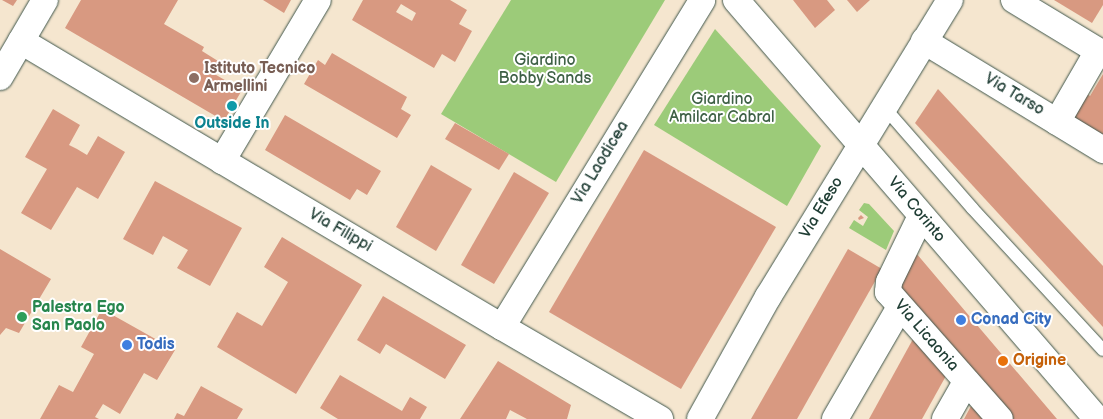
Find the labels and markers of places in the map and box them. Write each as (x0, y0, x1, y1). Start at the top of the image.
place label: Istituto Tecnico Armellini (204, 59, 315, 97)
marker: Istituto Tecnico Armellini (188, 72, 200, 84)
marker: Outside In (226, 100, 238, 112)
place label: Outside In (194, 114, 270, 134)
place label: Palestra Ego San Paolo (32, 298, 125, 336)
place label: Conad City (971, 310, 1051, 330)
marker: Palestra Ego San Paolo (16, 311, 28, 323)
marker: Conad City (955, 314, 967, 326)
place label: Todis (137, 335, 175, 355)
marker: Todis (121, 339, 133, 351)
place label: Origine (1013, 351, 1066, 371)
marker: Origine (997, 355, 1009, 367)

